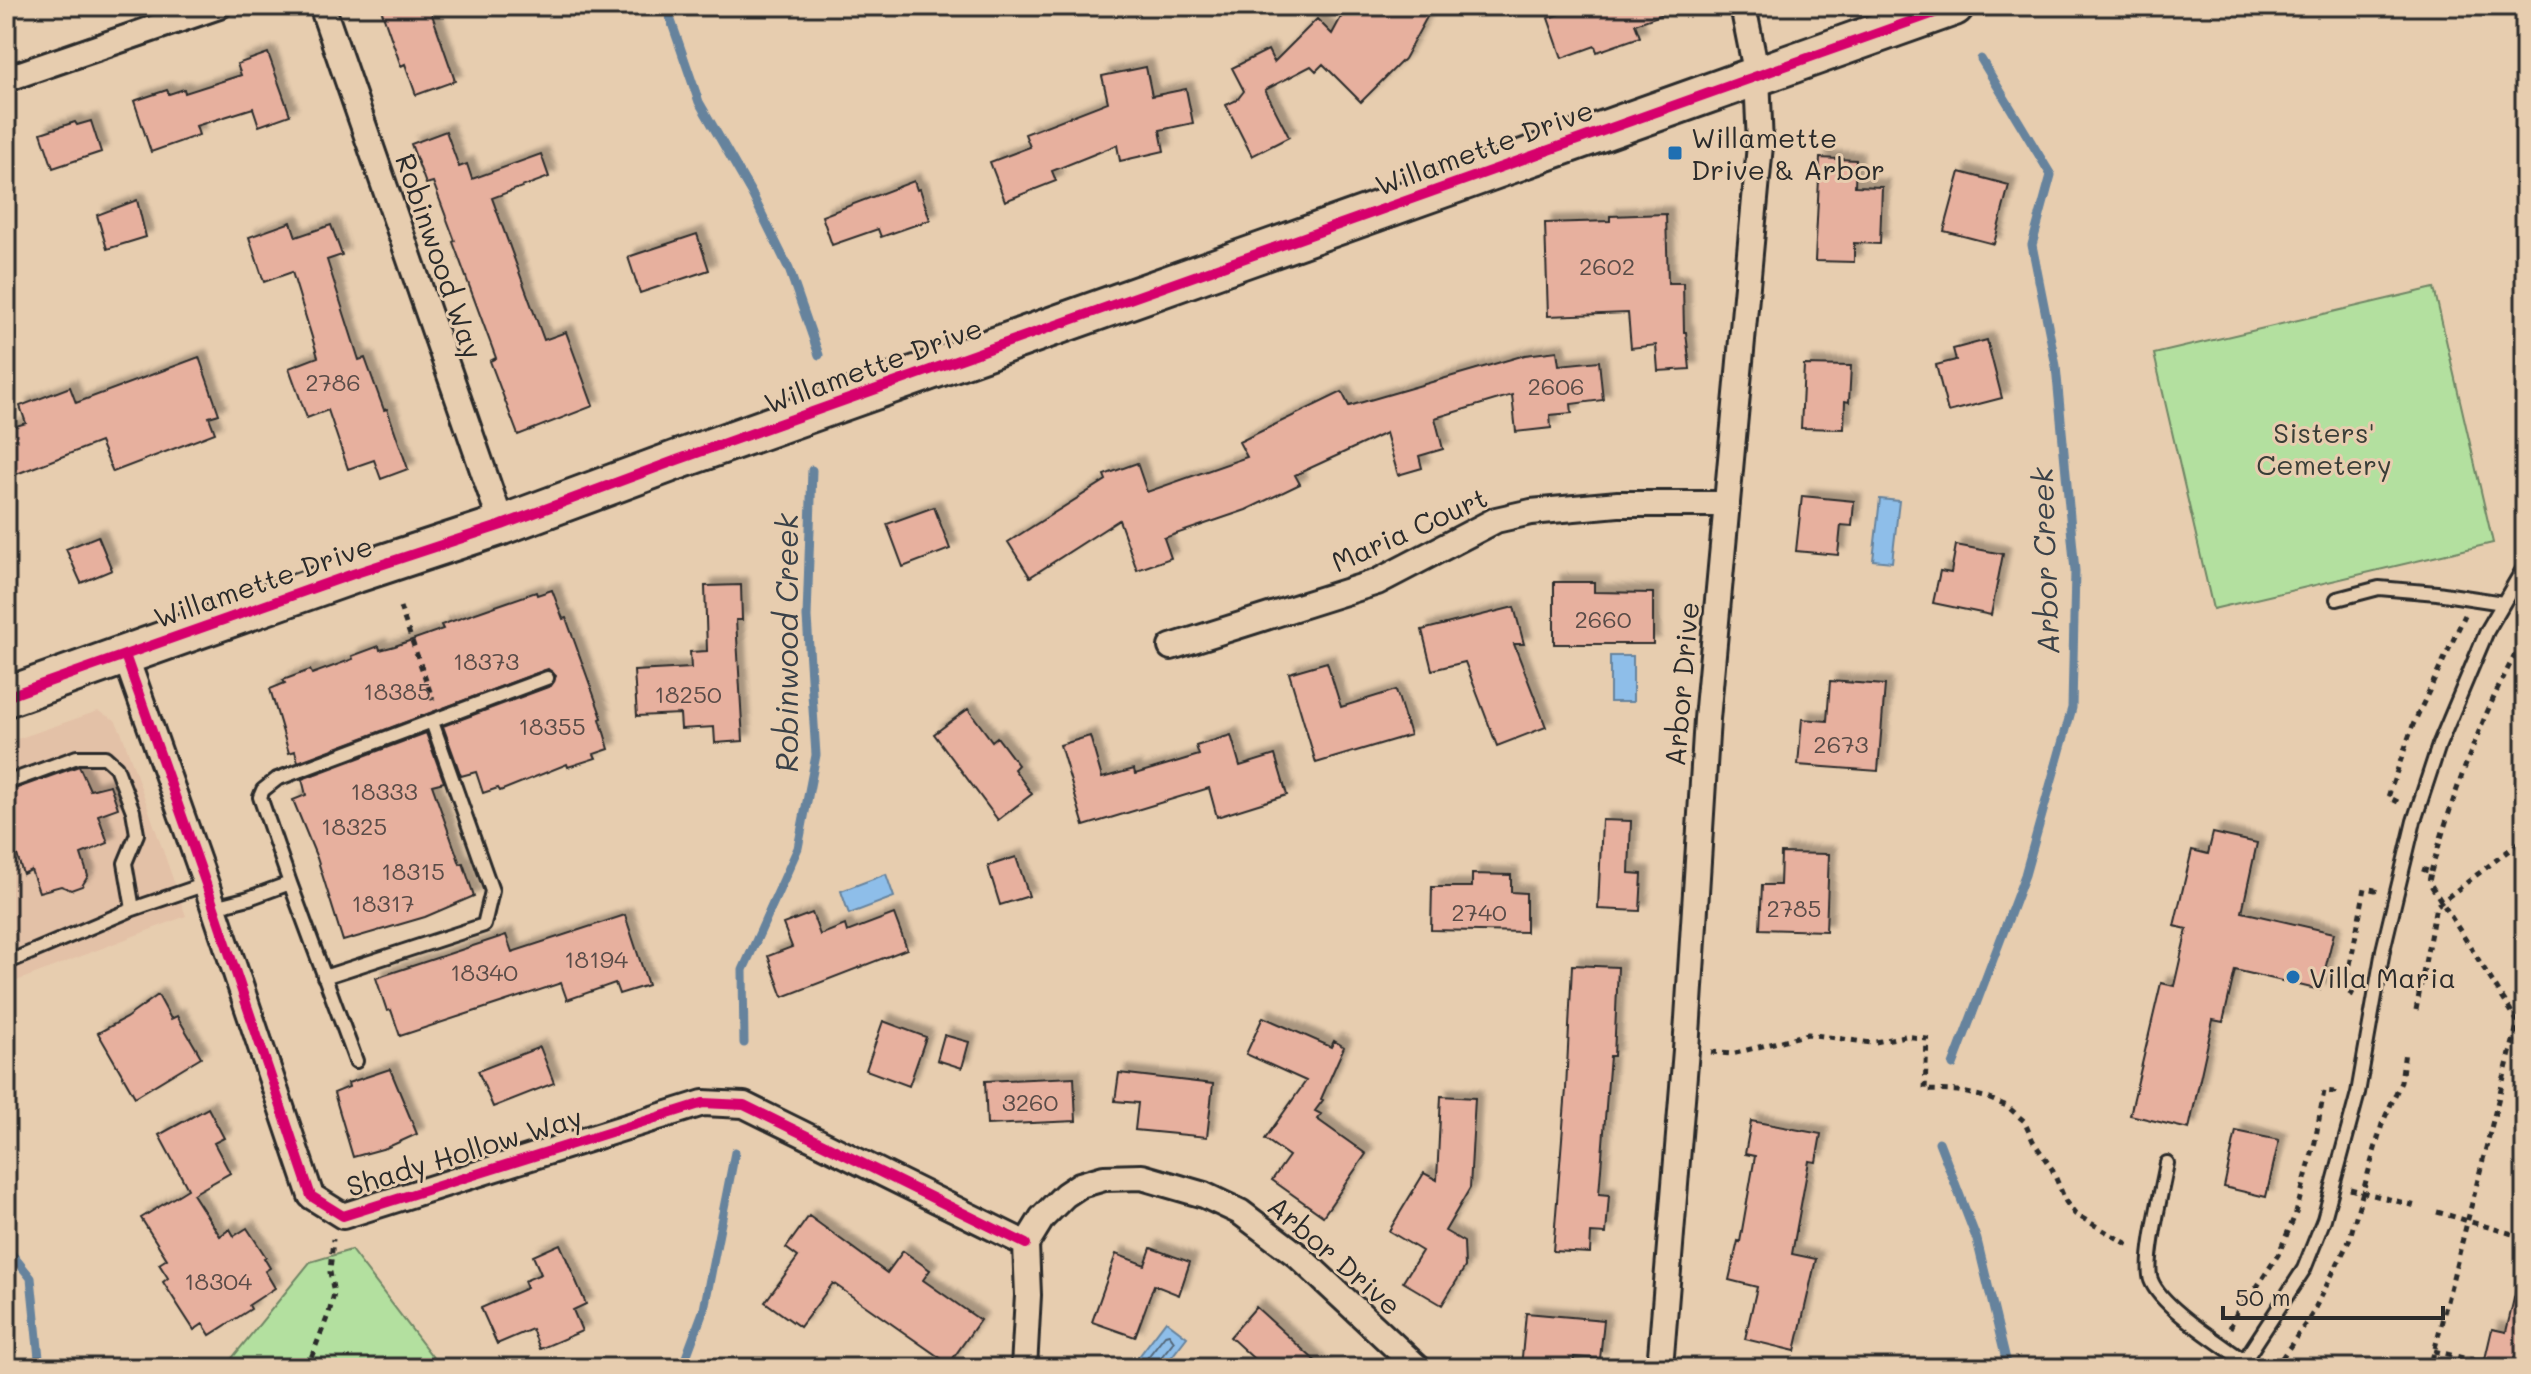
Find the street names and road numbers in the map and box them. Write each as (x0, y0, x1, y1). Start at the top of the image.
street label: Willamette Drive (1370, 91, 1598, 203)
street label: Robinwood Way (388, 149, 492, 363)
street label: Willamette Drive (759, 309, 987, 421)
street label: Maria Court (1325, 479, 1493, 579)
street label: Willamette Drive (149, 527, 377, 635)
street label: Arbor Drive (1656, 600, 1706, 768)
street label: Shady Hollow Way (342, 1098, 586, 1204)
street label: Arbor Drive (1261, 1187, 1409, 1323)

